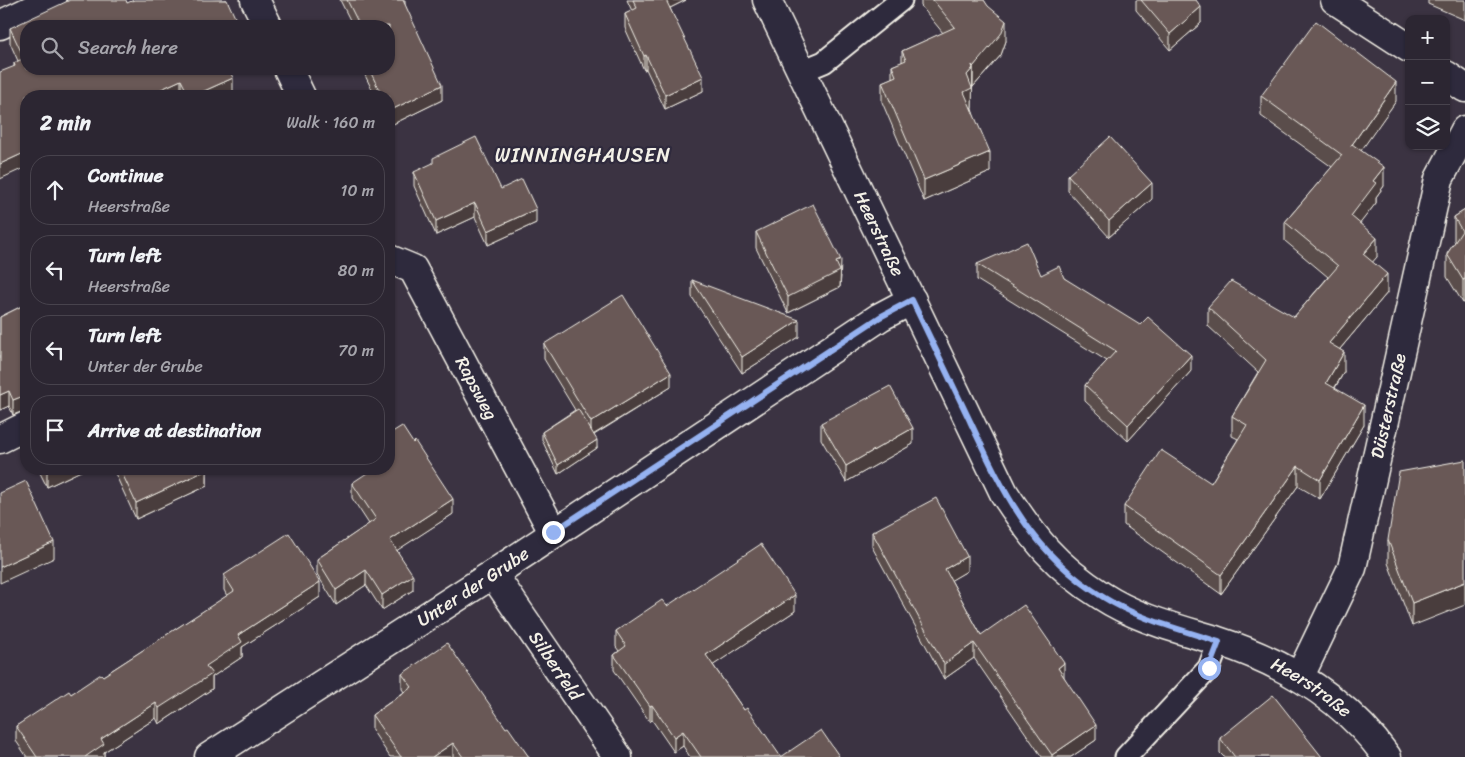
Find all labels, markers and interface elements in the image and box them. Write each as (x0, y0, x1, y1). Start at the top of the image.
map controls (1405, 15, 1450, 150)
button: + (1405, 15, 1450, 60)
search box (20, 20, 395, 75)
text: Search here (78, 31, 178, 64)
icon: search (38, 34, 66, 62)
button: − (1405, 60, 1450, 105)
text: 2 min (40, 104, 91, 142)
button: layers (1405, 105, 1450, 150)
text: Walk · 160 m (286, 108, 375, 137)
district label: WINNINGHAUSEN (495, 138, 671, 173)
text: Continue (88, 159, 164, 192)
icon: ahead (41, 176, 69, 204)
text: 10 m (341, 176, 374, 205)
street label: Heerstraße (845, 185, 914, 282)
text: Heerstraße (88, 192, 170, 221)
text: Turn left (88, 239, 161, 272)
icon: left (41, 256, 69, 284)
text: 80 m (338, 256, 374, 285)
text: Heerstraße (88, 272, 170, 301)
text: Turn left (88, 319, 161, 352)
icon: left (41, 336, 69, 364)
text: 70 m (338, 336, 374, 365)
street label: Rapsweg (446, 350, 507, 426)
street label: Düsterstraße (1361, 350, 1416, 462)
text: Unter der Grube (88, 352, 203, 381)
text: Arrive at destination (88, 414, 261, 447)
icon: arrive (41, 416, 69, 444)
route end (542, 521, 565, 544)
street label: Unter der Grube (410, 538, 536, 635)
street label: Silberfeld (520, 624, 592, 709)
street label: Heerstraße (1265, 648, 1359, 726)
route start (1198, 657, 1221, 680)

